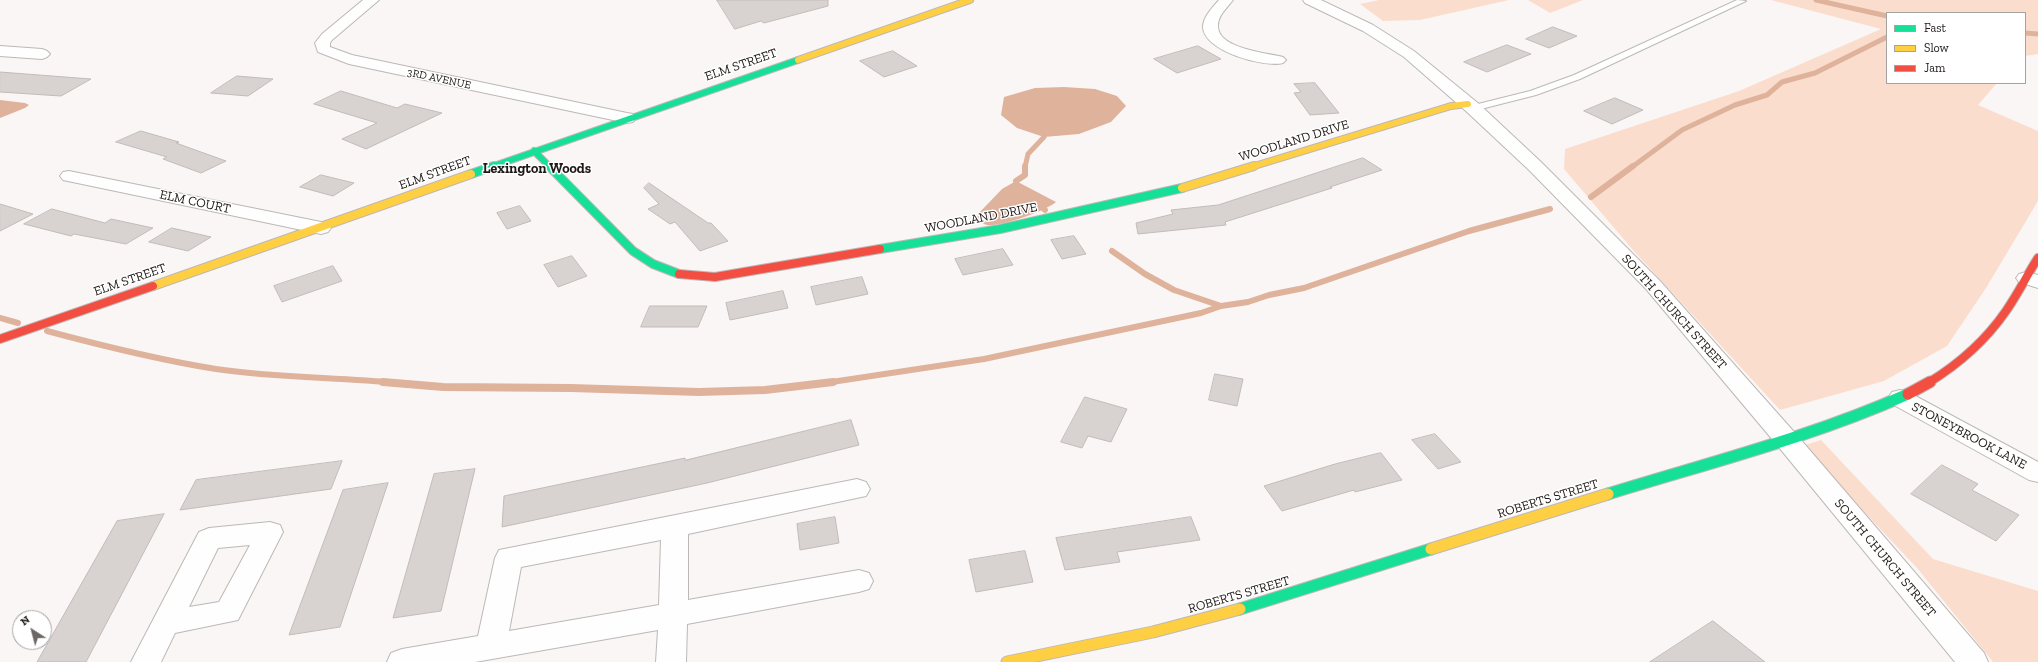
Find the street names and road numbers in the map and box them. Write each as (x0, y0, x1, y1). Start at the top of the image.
street label: ELM STREET (703, 45, 779, 85)
street label: 3RD AVENUE (406, 66, 472, 92)
street label: WOODLAND DRIVE (1237, 117, 1351, 165)
street label: ELM STREET (397, 153, 473, 193)
street label: ELM COURT (158, 187, 232, 217)
street label: WOODLAND DRIVE (923, 199, 1039, 237)
street label: SOUTH CHURCH STREET (1618, 251, 1730, 373)
street label: ELM STREET (92, 260, 168, 300)
street label: STONEYBROOK LANE (1909, 399, 2029, 473)
street label: ROBERTS STREET (1496, 476, 1600, 522)
street label: SOUTH CHURCH STREET (1831, 496, 1939, 620)
street label: ROBERTS STREET (1186, 573, 1292, 617)

